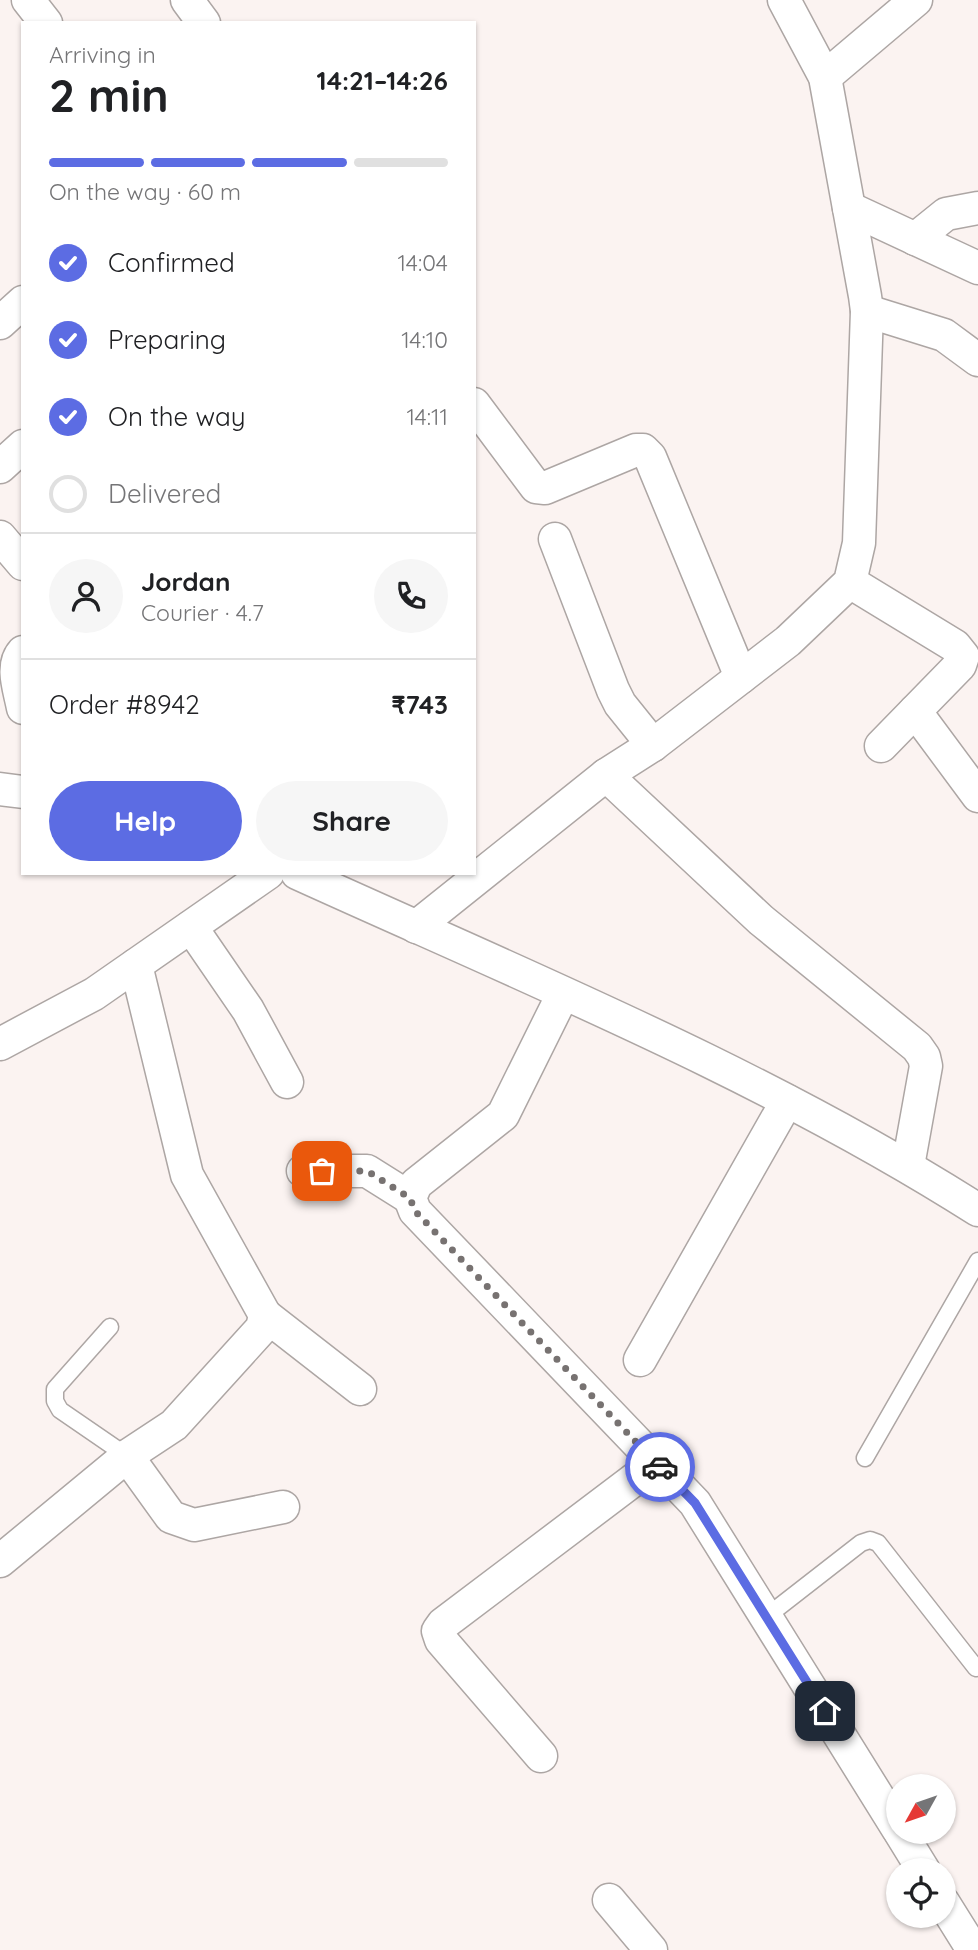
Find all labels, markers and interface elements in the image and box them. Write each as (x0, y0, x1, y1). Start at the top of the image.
text: Arriving in (49, 40, 156, 69)
text: 14:21–14:26 (317, 64, 448, 97)
text: 2 min (49, 66, 169, 124)
text: On the way · 60 m (49, 177, 241, 206)
icon: check (49, 244, 87, 282)
text: Confirmed (108, 246, 235, 279)
text: 14:04 (398, 248, 448, 277)
icon: check (49, 321, 87, 359)
text: Preparing (108, 323, 226, 356)
text: 14:10 (401, 325, 448, 354)
icon: check (49, 398, 87, 436)
text: On the way (108, 400, 246, 433)
text: 14:11 (406, 402, 448, 431)
text: Delivered (108, 477, 221, 510)
button: person (49, 559, 123, 633)
button: phone (374, 559, 448, 633)
text: Jordan (141, 565, 230, 598)
text: Courier · 4.7 (141, 598, 264, 627)
text: Order #8942 (49, 688, 200, 721)
text: ₹743 (391, 688, 448, 721)
button: Help (49, 781, 242, 861)
button: Share (256, 781, 448, 861)
pin (292, 1141, 352, 1201)
icon: bag (303, 1152, 341, 1190)
courier (625, 1432, 695, 1502)
icon: car (641, 1448, 679, 1486)
pin (795, 1681, 855, 1741)
icon: home (806, 1692, 844, 1730)
north arrow (886, 1774, 956, 1844)
map controls (886, 1774, 956, 1928)
button: locate (886, 1858, 956, 1928)

